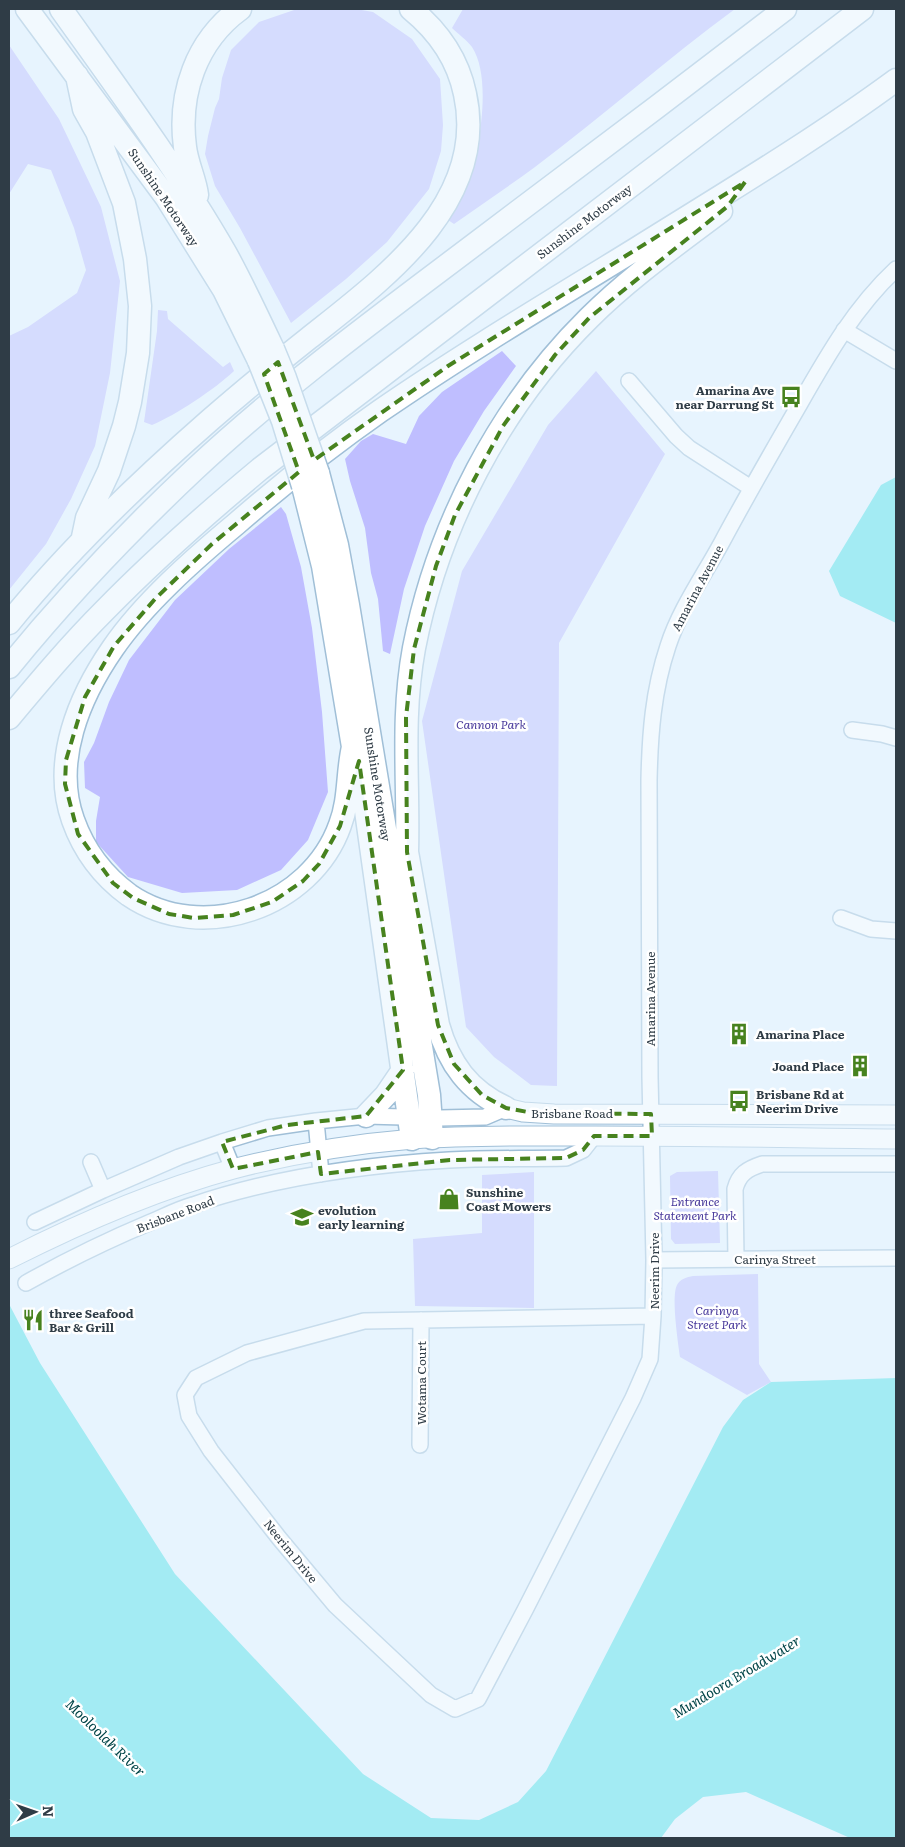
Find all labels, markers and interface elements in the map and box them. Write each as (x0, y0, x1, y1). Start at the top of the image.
street label: Sunshine Motorway (124, 144, 204, 250)
street label: Sunshine Motorway (533, 179, 636, 263)
place label: Amarina Ave near Darrung St (676, 381, 775, 413)
bus stop icon: Amarina Ave near Darrung St (778, 384, 804, 410)
street label: Amarina Avenue (667, 542, 727, 634)
park label: Cannon Park (456, 715, 526, 733)
street label: Sunshine Motorway (360, 726, 396, 842)
street label: Amarina Avenue (641, 951, 659, 1047)
building icon: Amarina Place (726, 1021, 752, 1047)
place label: Amarina Place (756, 1025, 845, 1043)
building icon: Joand Place (847, 1053, 873, 1079)
place label: Joand Place (772, 1057, 844, 1075)
place label: Brisbane Rd at Neerim Drive (756, 1085, 845, 1117)
bus stop icon: Brisbane Rd at Neerim Drive (726, 1088, 752, 1114)
street label: Brisbane Road (531, 1104, 614, 1122)
place label: Sunshine Coast Mowers (466, 1183, 551, 1215)
shop icon: Sunshine Coast Mowers (436, 1186, 462, 1212)
street label: Brisbane Road (133, 1191, 217, 1237)
park label: Entrance Statement Park (653, 1192, 737, 1224)
place label: evolution early learning (318, 1201, 405, 1233)
school or university icon: evolution early learning (289, 1204, 315, 1230)
street label: Neerim Drive (645, 1233, 663, 1310)
street label: Carinya Street (734, 1250, 816, 1268)
park label: Carinya Street Park (687, 1301, 747, 1333)
place label: three Seafood Bar & Grill (49, 1304, 134, 1336)
restaurant icon: three Seafood Bar & Grill (20, 1307, 46, 1333)
street label: Wotama Court (412, 1341, 430, 1425)
street label: Neerim Drive (260, 1515, 322, 1587)
water label: Mundoora Broadwater (669, 1630, 804, 1722)
water label: Mooloolah River (62, 1694, 151, 1781)
north arrow (10, 1787, 60, 1837)
text: N (39, 1805, 59, 1818)

